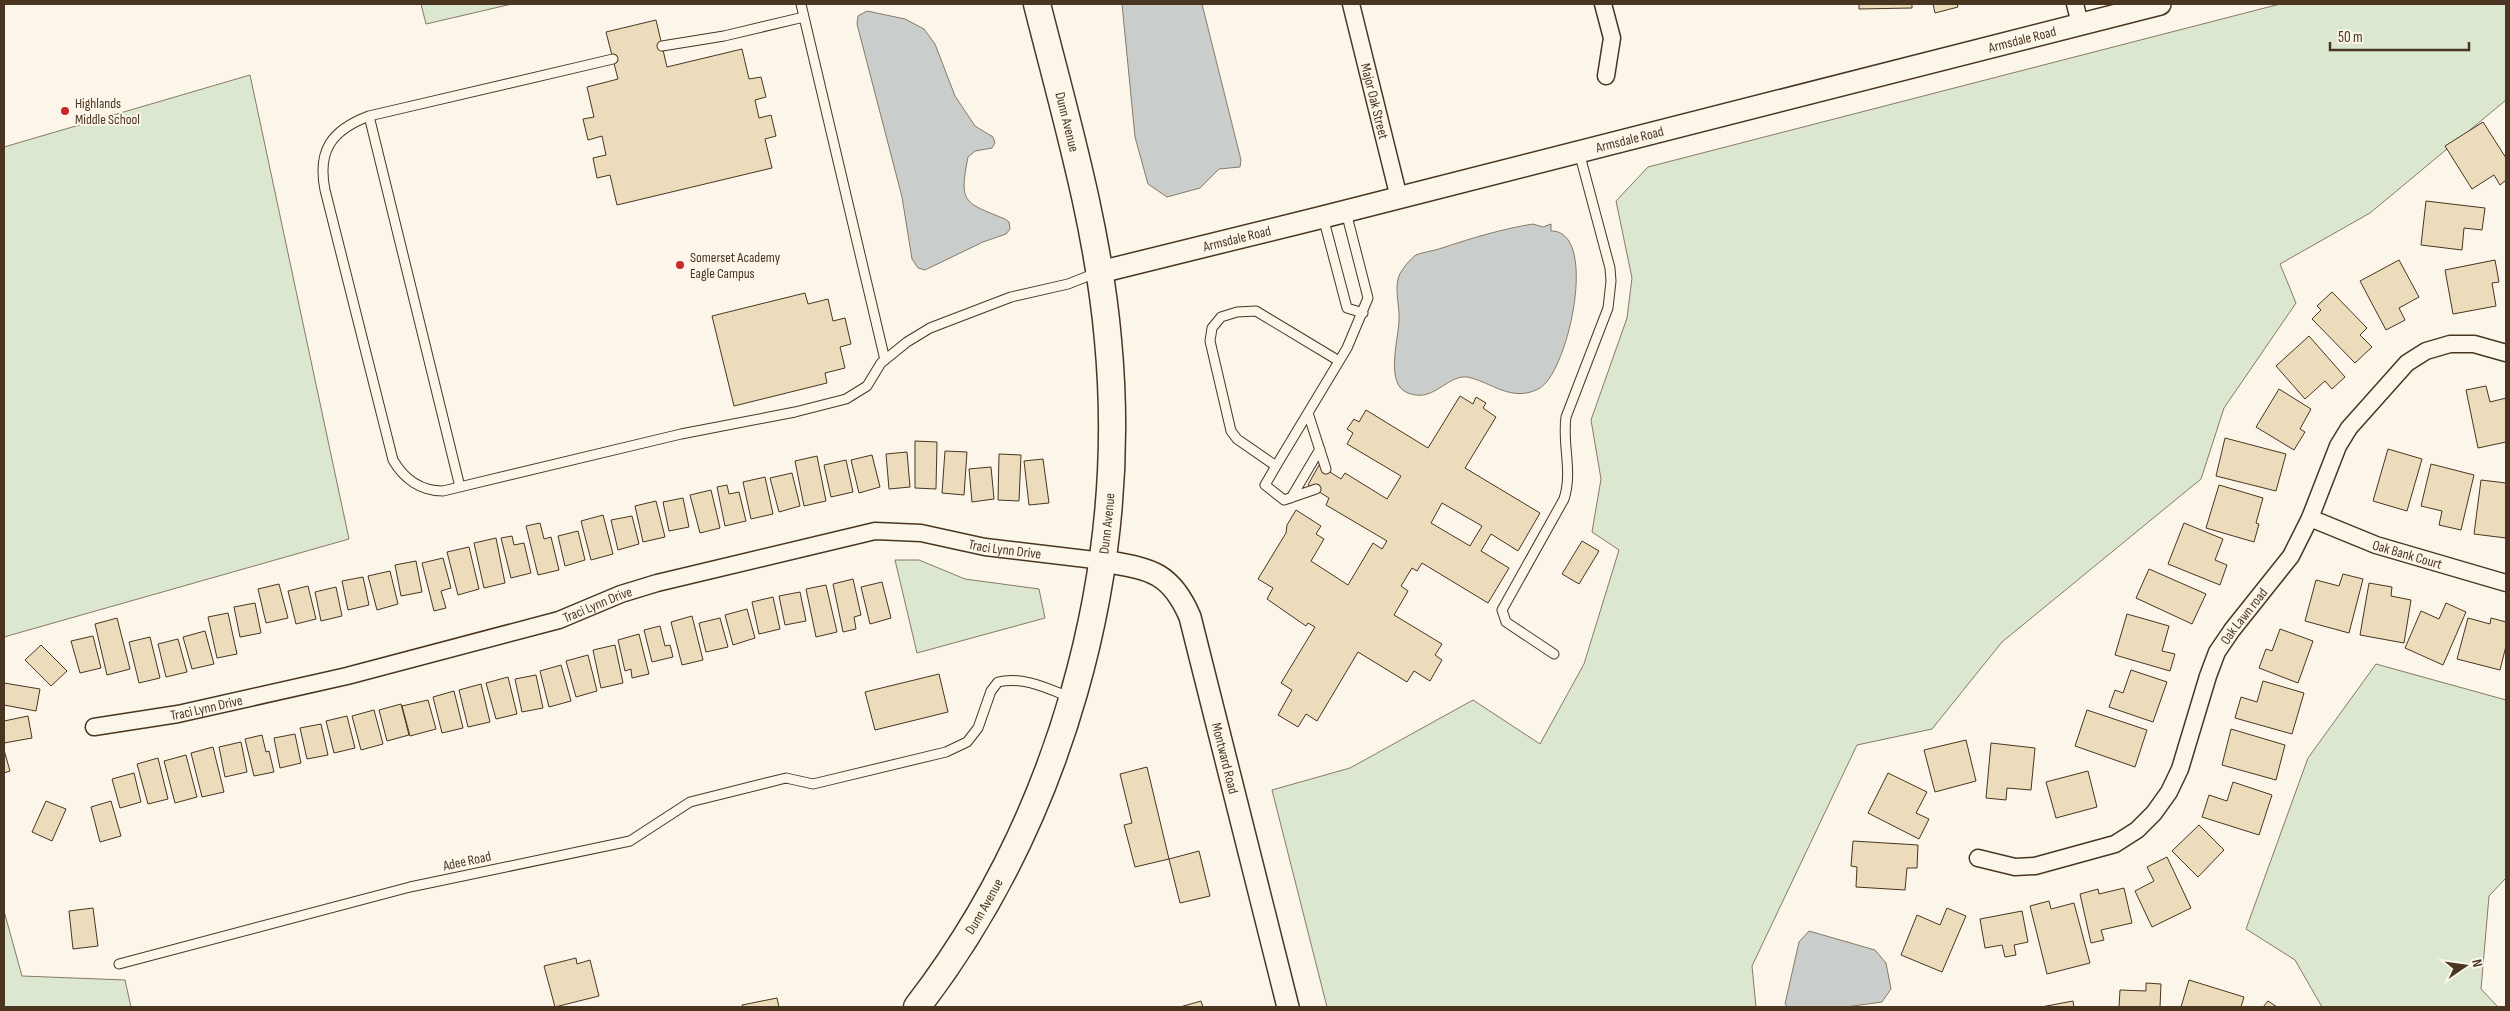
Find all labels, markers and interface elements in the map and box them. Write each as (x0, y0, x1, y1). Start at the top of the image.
scale bar (2330, 20, 2469, 52)
street label: Armsdale Road (1985, 22, 2058, 56)
text: 50 m (2338, 28, 2363, 47)
street label: Major Oak Street (1357, 61, 1393, 141)
street label: Dunn Avenue (1051, 90, 1083, 154)
place label: Highlands Middle School (75, 95, 140, 128)
marker: Highlands Middle School (59, 105, 71, 117)
street label: Armsdale Road (1593, 122, 1665, 156)
street label: Armsdale Road (1200, 222, 1273, 255)
place label: Somerset Academy Eagle Campus (690, 249, 781, 282)
marker: Somerset Academy Eagle Campus (674, 259, 686, 271)
street label: Dunn Avenue (1095, 492, 1118, 555)
street label: Traci Lynn Drive (967, 535, 1042, 562)
street label: Oak Bank Court (2371, 536, 2444, 572)
street label: Traci Lynn Drive (560, 583, 634, 626)
street label: Oak Lawn road (2216, 584, 2271, 648)
street label: Traci Lynn Drive (169, 691, 244, 724)
street label: Montward Road (1208, 721, 1243, 796)
street label: Adee Road (441, 848, 493, 875)
street label: Dunn Avenue (961, 876, 1006, 937)
north arrow (2440, 941, 2490, 991)
text: N (2468, 958, 2486, 969)

